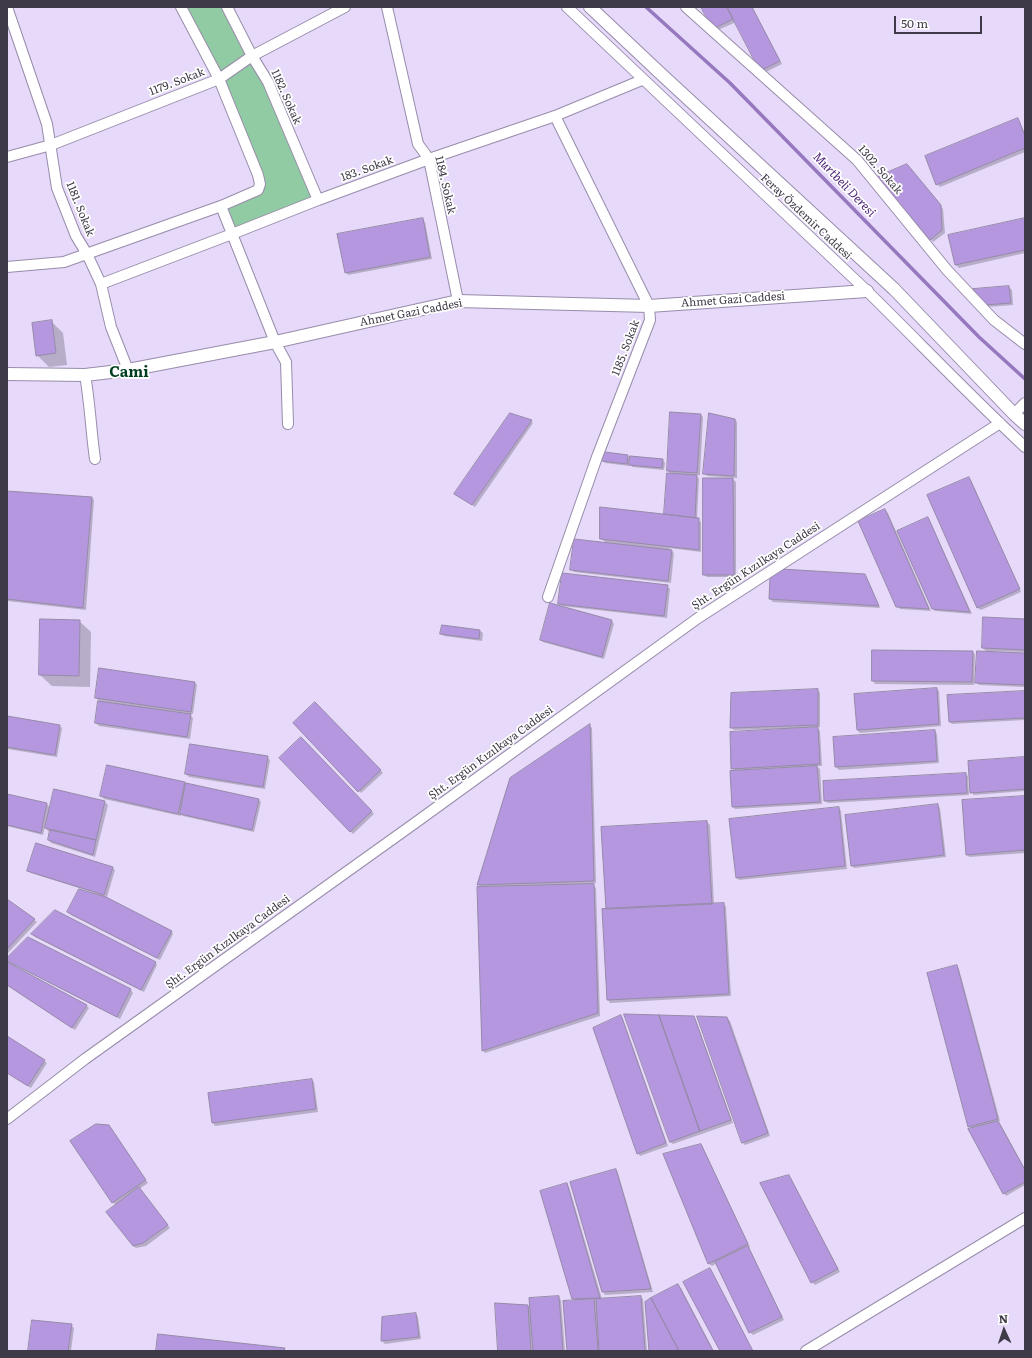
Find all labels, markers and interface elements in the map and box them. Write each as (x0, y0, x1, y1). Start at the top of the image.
scale bar (896, 8, 984, 34)
text: 50 m (901, 14, 928, 32)
street label: 1179. Sokak (148, 65, 206, 99)
street label: 1182. Sokak (268, 68, 304, 126)
street label: 1302. Sokak (855, 143, 905, 197)
water label: Murtbeli Deresi (810, 150, 878, 220)
street label: 183. Sokak (339, 153, 395, 185)
street label: 1184. Sokak (432, 155, 458, 215)
street label: Feray Özdemir Caddesi (758, 171, 854, 263)
street label: 1181. Sokak (63, 180, 97, 238)
street label: Ahmet Gazi Caddesi (681, 290, 785, 310)
street label: Ahmet Gazi Caddesi (359, 297, 463, 329)
street label: 1185. Sokak (609, 318, 643, 378)
district label: Cami (109, 364, 149, 382)
street label: Şht. Ergün Kızılkaya Caddesi (689, 519, 823, 613)
street label: Şht. Ergün Kızılkaya Caddesi (426, 703, 556, 803)
street label: Şht. Ergün Kızılkaya Caddesi (163, 892, 293, 992)
north arrow (984, 1310, 1024, 1350)
text: N (998, 1310, 1008, 1326)

